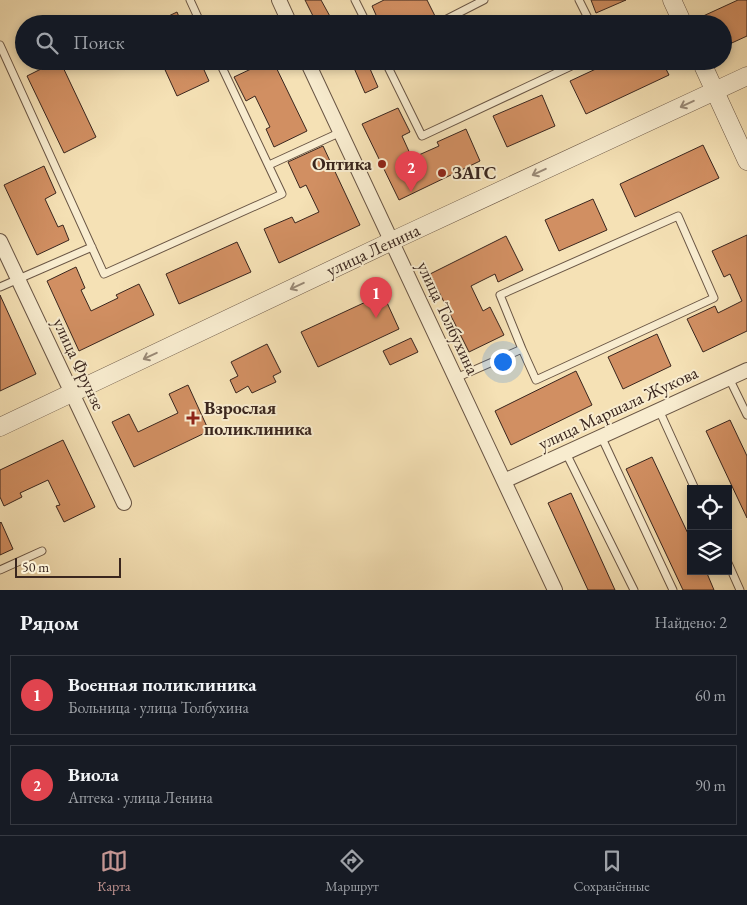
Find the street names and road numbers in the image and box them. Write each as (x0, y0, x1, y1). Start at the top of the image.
street label: улица Ленина (322, 217, 424, 281)
street label: улица Толбухина (412, 257, 485, 379)
street label: улица Фрунзе (48, 314, 111, 414)
street label: улица Маршала Жукова (534, 360, 702, 455)

